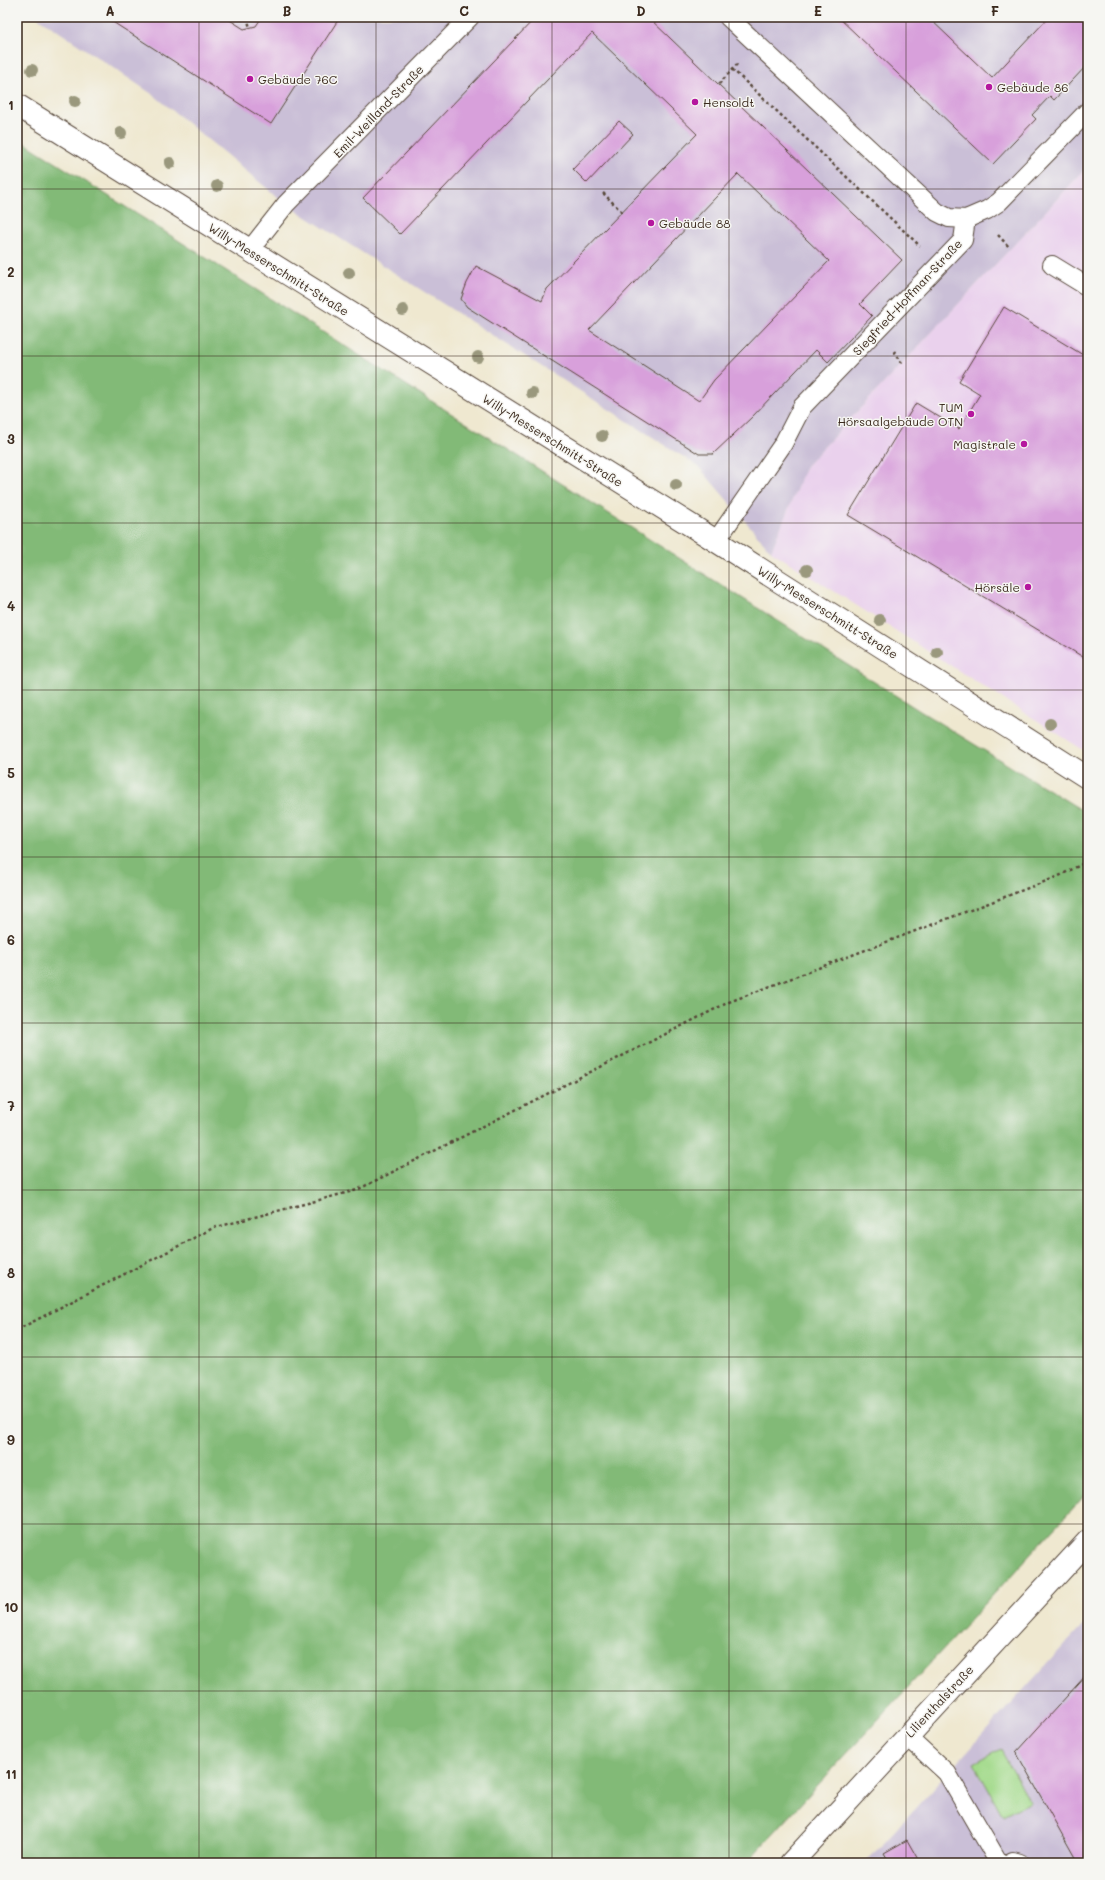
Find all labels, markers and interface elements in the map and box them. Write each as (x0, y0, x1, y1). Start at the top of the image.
text: A (105, 2, 115, 19)
text: B (283, 2, 292, 19)
text: C (459, 2, 469, 19)
text: D (636, 2, 646, 19)
text: E (814, 2, 822, 19)
text: F (991, 2, 999, 19)
street label: Emil-Weilland-Straße (329, 61, 427, 161)
place label: Gebäude 76C (258, 71, 338, 87)
marker: Gebäude 76C (245, 74, 255, 84)
place label: Gebäude 86 (997, 79, 1068, 95)
marker: Gebäude 86 (984, 82, 994, 92)
place label: Hensoldt (703, 94, 754, 110)
text: 1 (8, 96, 14, 113)
marker: Hensoldt (690, 97, 700, 107)
place label: Gebäude 88 (659, 215, 730, 231)
marker: Gebäude 88 (646, 218, 656, 228)
street label: Willy-Messerschmitt-Straße (206, 219, 352, 319)
street label: Siegfried-Hoffman-Straße (849, 235, 965, 359)
text: 2 (7, 263, 15, 280)
street label: Willy-Messerschmitt-Straße (480, 390, 626, 490)
place label: TUM Hörsaalgebäude OTN (838, 399, 963, 429)
marker: TUM Hörsaalgebäude OTN (966, 409, 976, 419)
text: 3 (7, 430, 15, 447)
place label: Magistrale (953, 436, 1016, 452)
marker: Magistrale (1019, 439, 1029, 449)
street label: Willy-Messerschmitt-Straße (755, 562, 901, 662)
place label: Hörsäle (975, 579, 1020, 595)
marker: Hörsäle (1023, 582, 1033, 592)
text: 4 (7, 597, 15, 614)
text: 5 (7, 764, 15, 781)
text: 6 (7, 931, 15, 948)
text: 7 (7, 1097, 15, 1114)
text: 8 (7, 1264, 15, 1281)
text: 9 (7, 1431, 15, 1448)
text: 10 (4, 1598, 18, 1615)
street label: Lilienthalstraße (901, 1662, 977, 1740)
text: 11 (5, 1765, 17, 1782)

